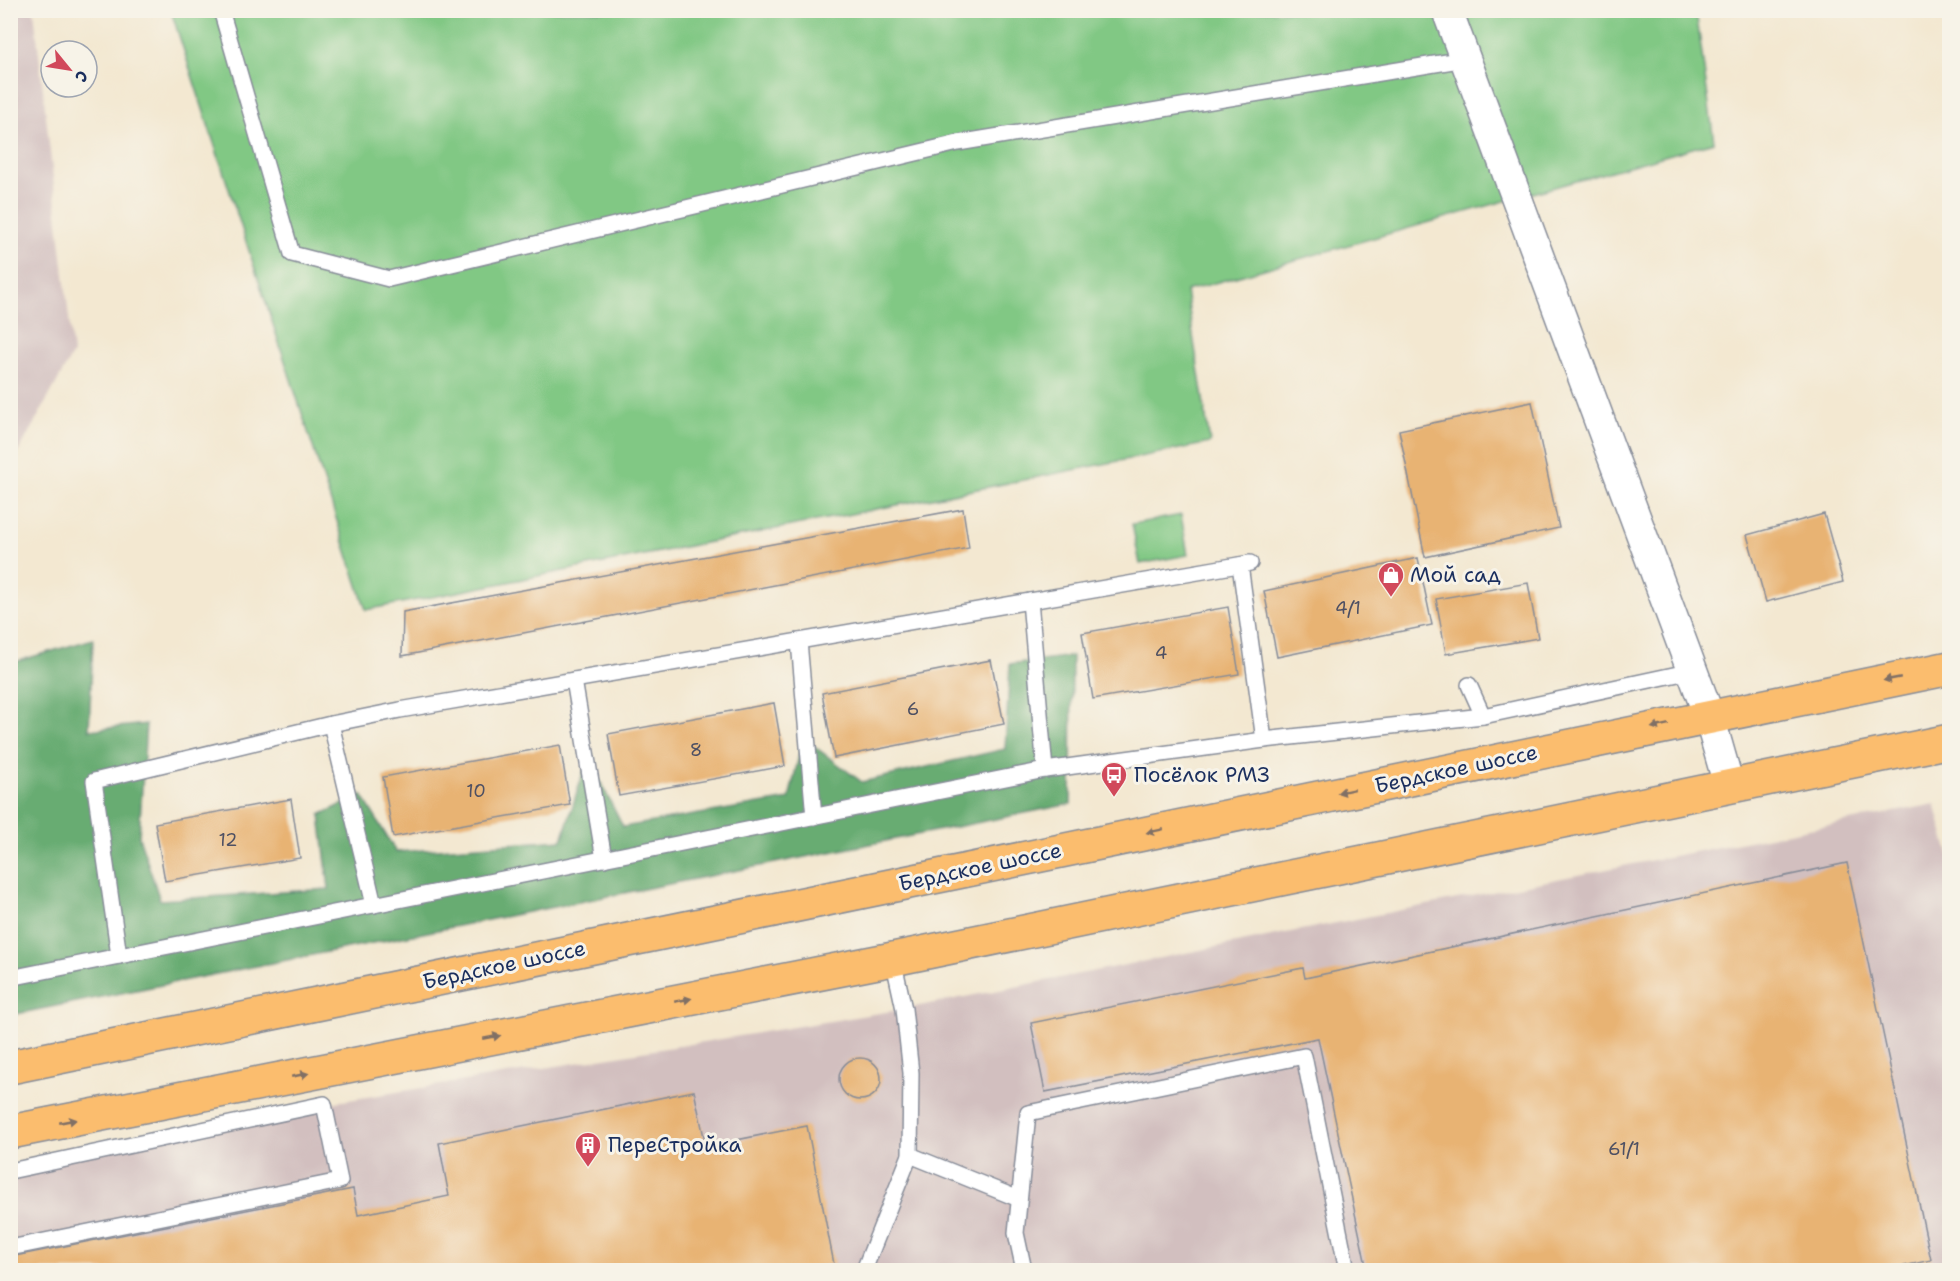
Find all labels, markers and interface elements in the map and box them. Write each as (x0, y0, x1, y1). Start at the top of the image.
north arrow (39, 39, 99, 99)
text: С (70, 67, 93, 86)
shop icon: Мой сад (1376, 560, 1406, 598)
place label: Мой сад (1410, 561, 1501, 589)
house number: 4/1 (1335, 596, 1361, 620)
house number: 4 (1155, 641, 1167, 665)
one-way arrow (1882, 675, 1901, 684)
house number: 6 (907, 697, 919, 721)
one-way arrow (1651, 722, 1669, 732)
house number: 8 (690, 738, 702, 762)
street label: Бердское шоссе (1372, 738, 1540, 800)
bus stop icon: Посёлок РМЗ (1099, 760, 1129, 798)
place label: Посёлок РМЗ (1134, 761, 1270, 789)
house number: 10 (466, 779, 486, 803)
one-way arrow (1336, 787, 1355, 797)
one-way arrow (1145, 827, 1164, 836)
house number: 12 (218, 828, 238, 852)
street label: Бердское шоссе (896, 836, 1064, 898)
street label: Бердское шоссе (420, 934, 588, 996)
one-way arrow (674, 995, 693, 1004)
one-way arrow (482, 1032, 501, 1041)
one-way arrow (291, 1070, 310, 1079)
one-way arrow (59, 1116, 78, 1125)
building icon: ПереСтройка (573, 1130, 603, 1168)
place label: ПереСтройка (608, 1131, 742, 1159)
house number: 61/1 (1608, 1137, 1640, 1161)

